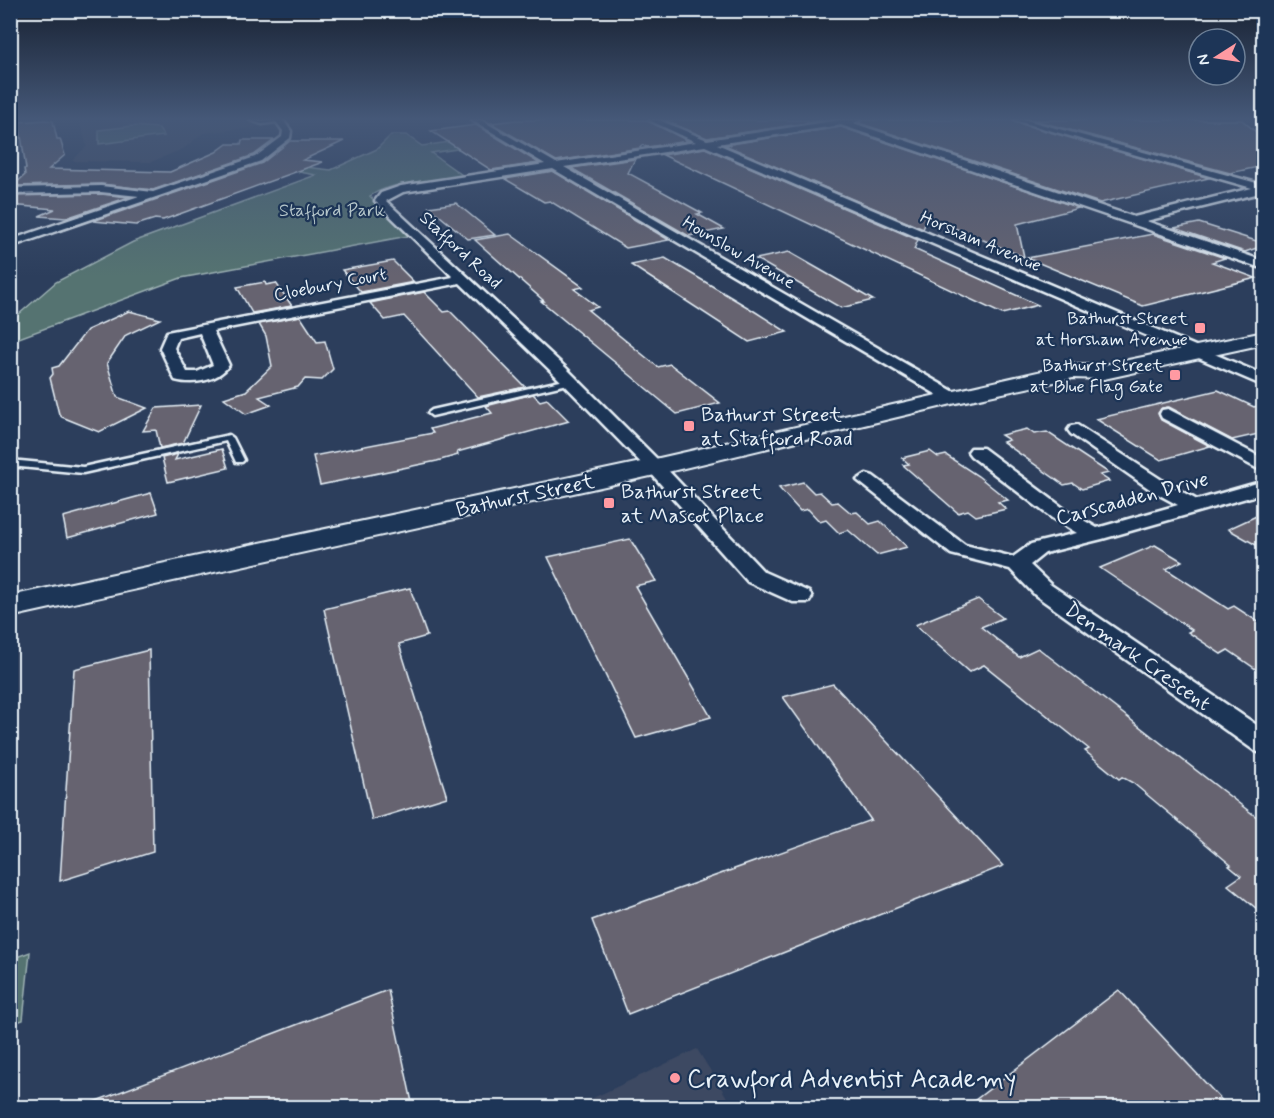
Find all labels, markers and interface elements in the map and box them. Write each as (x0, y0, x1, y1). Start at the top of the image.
north arrow (1187, 27, 1247, 87)
text: N (1192, 52, 1215, 67)
park label: Stafford Park (279, 199, 385, 225)
street label: Stafford Road (413, 206, 507, 296)
street label: Horsham Avenue (916, 206, 1045, 278)
street label: Hounslow Avenue (678, 211, 799, 295)
street label: Cloebury Court (272, 262, 389, 308)
place label: Bathurst Street at Horsham Avenue (1036, 307, 1188, 352)
marker: Bathurst Street at Horsham Avenue (1193, 321, 1207, 335)
place label: Bathurst Street at Blue Flag Gate (1030, 354, 1163, 400)
marker: Bathurst Street at Blue Flag Gate (1168, 368, 1182, 382)
place label: Bathurst Street at Stafford Road (701, 401, 853, 455)
marker: Bathurst Street at Stafford Road (682, 419, 696, 433)
street label: Carscadden Drive (1053, 465, 1212, 533)
street label: Bathurst Street (453, 468, 598, 524)
place label: Bathurst Street at Mascot Place (621, 478, 764, 530)
marker: Bathurst Street at Mascot Place (602, 496, 616, 510)
street label: Denmark Crescent (1059, 596, 1216, 718)
place label: Crawford Adventist Academy (687, 1063, 1016, 1099)
marker: Crawford Adventist Academy (668, 1071, 682, 1085)

